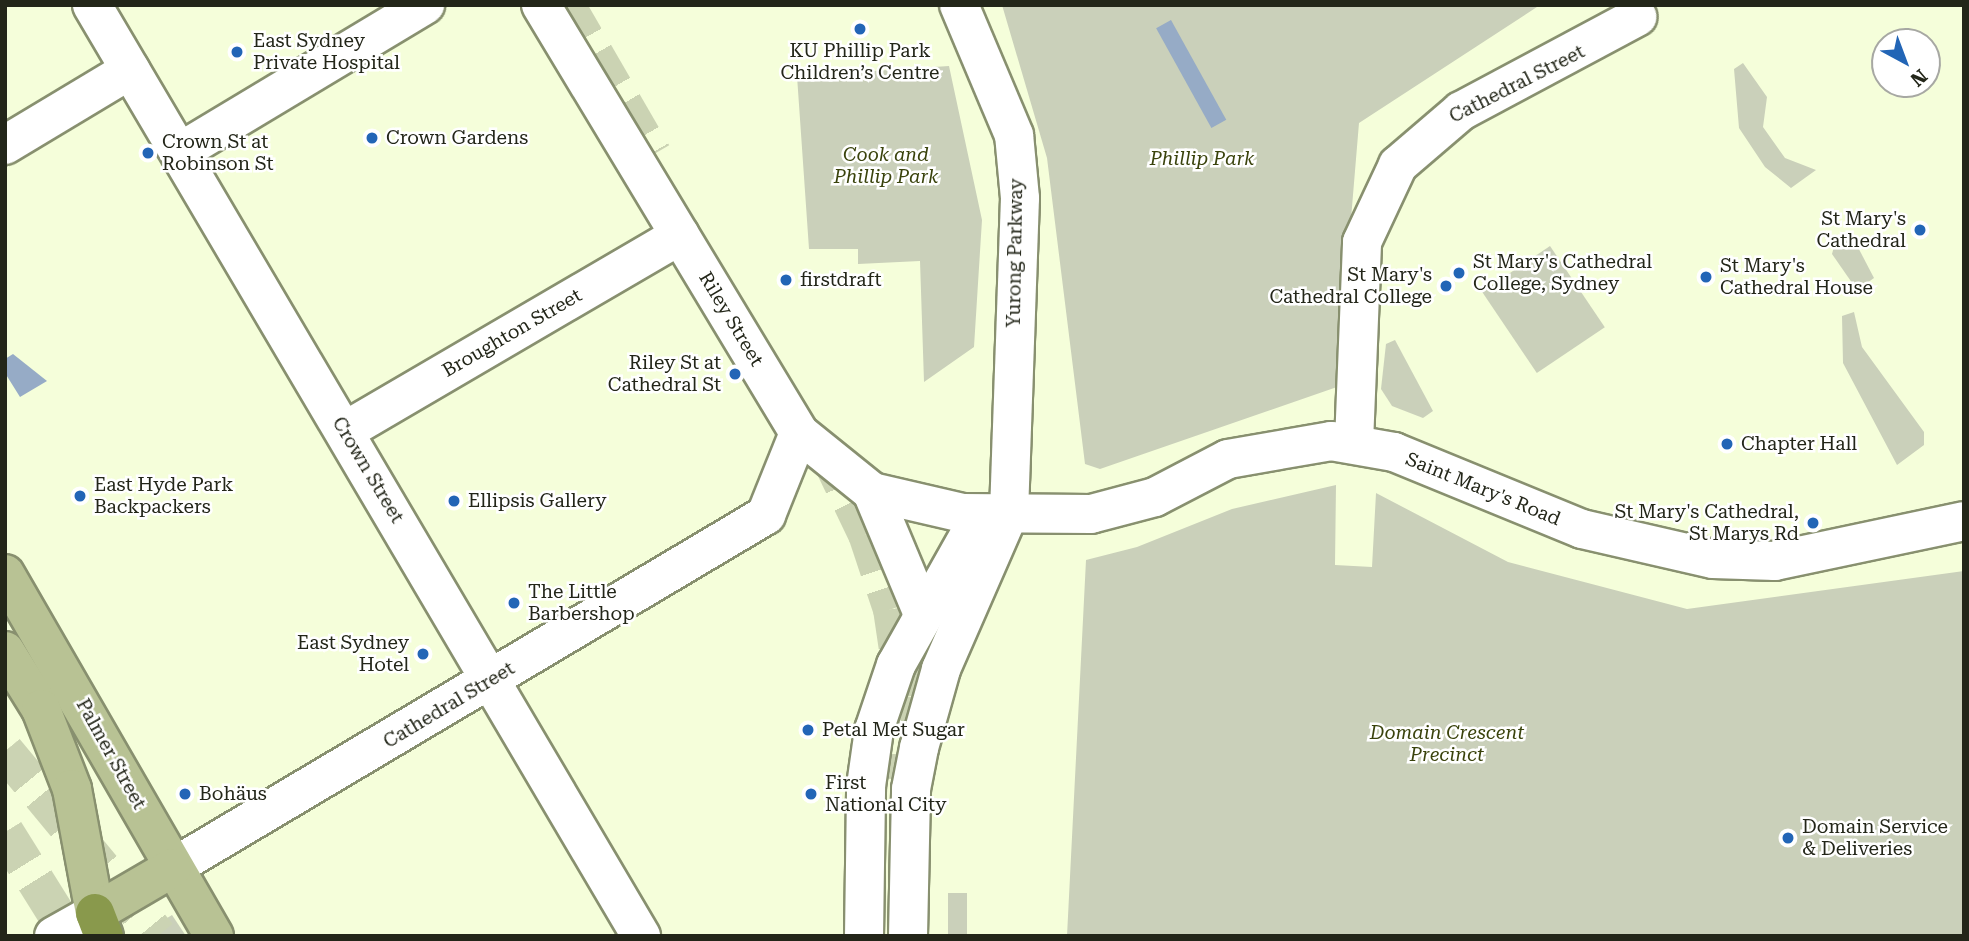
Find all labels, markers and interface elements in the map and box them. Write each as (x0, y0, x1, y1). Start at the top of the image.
marker: KU Phillip Park Children’s Centre (852, 21, 868, 37)
north arrow (1871, 28, 1941, 98)
place label: East Sydney Private Hospital (253, 30, 400, 74)
place label: KU Phillip Park Children’s Centre (780, 40, 940, 84)
street label: Cathedral Street (1445, 40, 1589, 128)
marker: East Sydney Private Hospital (227, 42, 247, 62)
text: N (1906, 64, 1932, 91)
place label: Crown Gardens (386, 127, 528, 149)
marker: Crown Gardens (364, 130, 380, 146)
place label: Crown St at Robinson St (162, 131, 274, 175)
park label: Cook and Phillip Park (834, 144, 938, 188)
marker: Crown St at Robinson St (140, 145, 156, 161)
park label: Phillip Park (1150, 148, 1254, 170)
street label: Yurong Parkway (1002, 178, 1028, 328)
place label: St Mary's Cathedral (1816, 208, 1906, 252)
marker: St Mary's Cathedral (1912, 222, 1928, 238)
place label: St Mary's Cathedral College, Sydney (1473, 251, 1652, 295)
place label: St Mary's Cathedral House (1720, 255, 1873, 299)
place label: St Mary's Cathedral College (1269, 264, 1432, 308)
marker: St Mary's Cathedral College, Sydney (1451, 265, 1467, 281)
street label: Riley Street (694, 268, 768, 370)
place label: firstdraft (800, 269, 882, 291)
marker: St Mary's Cathedral House (1698, 269, 1714, 285)
marker: firstdraft (778, 272, 794, 288)
marker: St Mary's Cathedral College (1438, 278, 1454, 294)
street label: Broughton Street (438, 284, 586, 382)
place label: Riley St at Cathedral St (608, 352, 721, 396)
marker: Riley St at Cathedral St (727, 366, 743, 382)
street label: Crown Street (327, 413, 409, 527)
place label: Chapter Hall (1741, 433, 1857, 455)
marker: Chapter Hall (1719, 436, 1735, 452)
street label: Saint Mary's Road (1402, 448, 1564, 530)
place label: East Hyde Park Backpackers (94, 474, 233, 518)
marker: East Hyde Park Backpackers (72, 488, 88, 504)
place label: Ellipsis Gallery (468, 490, 606, 512)
marker: Ellipsis Gallery (446, 493, 462, 509)
place label: St Mary's Cathedral, St Marys Rd (1615, 501, 1799, 545)
marker: St Mary's Cathedral, St Marys Rd (1805, 515, 1821, 531)
place label: The Little Barbershop (528, 581, 635, 625)
marker: The Little Barbershop (506, 595, 522, 611)
place label: East Sydney Hotel (297, 632, 409, 676)
marker: East Sydney Hotel (415, 646, 431, 662)
street label: Cathedral Street (379, 657, 519, 753)
street label: Palmer Street (71, 695, 151, 813)
place label: Petal Met Sugar (822, 719, 965, 741)
marker: Petal Met Sugar (800, 722, 816, 738)
park label: Domain Crescent Precinct (1370, 722, 1524, 766)
place label: First National City (825, 772, 946, 816)
place label: Bohäus (199, 783, 267, 805)
marker: Bohäus (177, 786, 193, 802)
marker: First National City (803, 786, 819, 802)
place label: Domain Service & Deliveries (1802, 816, 1948, 860)
marker: Domain Service & Deliveries (1780, 830, 1796, 846)

